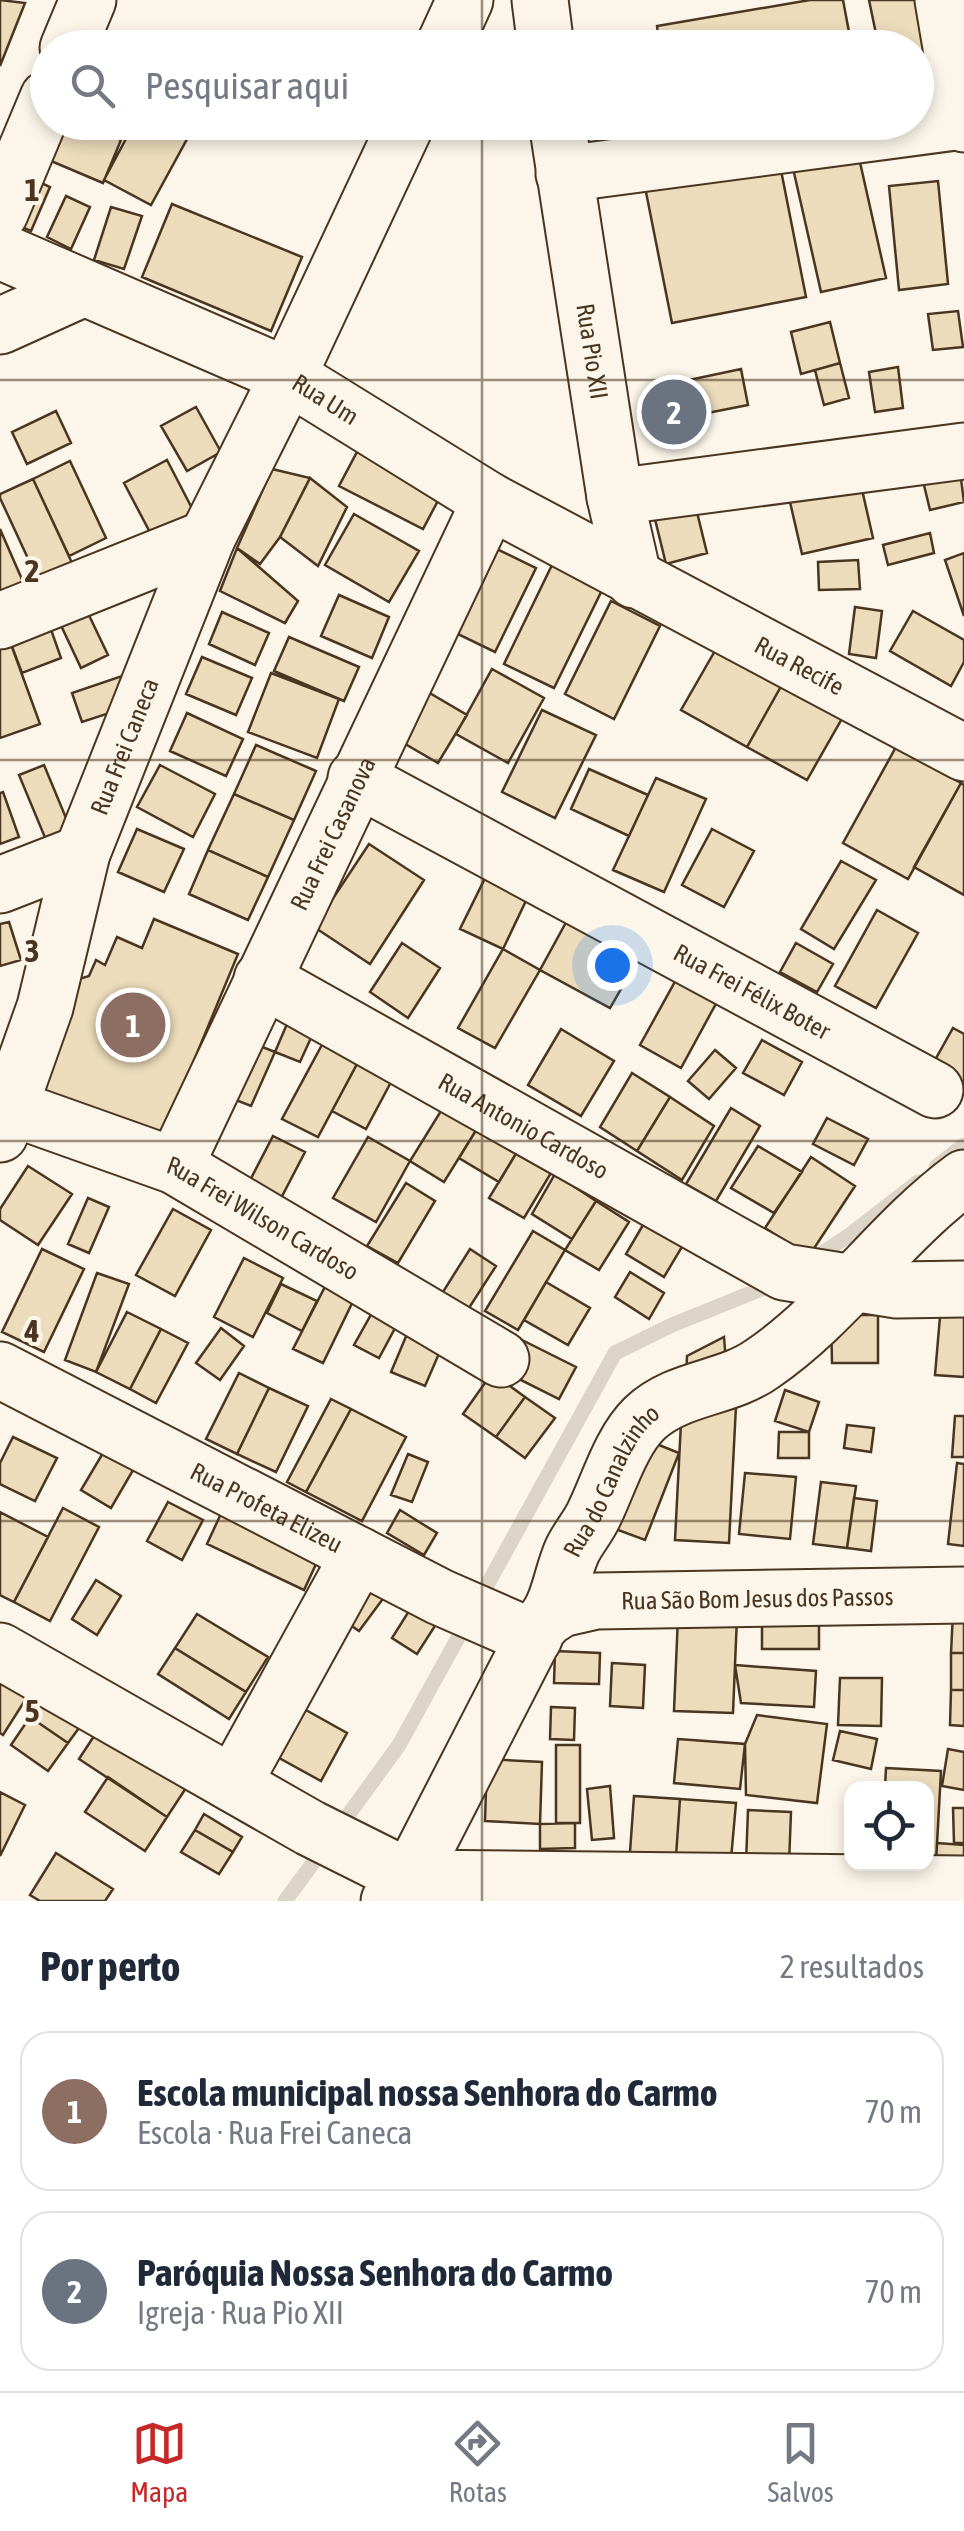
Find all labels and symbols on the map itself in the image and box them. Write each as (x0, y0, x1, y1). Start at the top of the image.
text: 1 (24, 171, 40, 208)
street label: Rua Pio XII (571, 301, 614, 401)
street label: Rua Um (287, 368, 364, 430)
pin: 2 (642, 374, 706, 450)
text: 2 (24, 552, 40, 589)
street label: Rua Recife (750, 630, 849, 701)
street label: Rua Frei Caneca (85, 674, 164, 818)
street label: Rua Frei Casanova (284, 752, 381, 914)
text: 3 (24, 932, 40, 969)
street label: Rua Frei Félix Boter (669, 938, 836, 1045)
your location (587, 940, 638, 991)
pin: 1 (100, 988, 166, 1062)
street label: Rua Antonio Cardoso (434, 1067, 613, 1185)
street label: Rua Frei Wilson Cardoso (163, 1150, 364, 1286)
text: 4 (23, 1312, 40, 1349)
street label: Rua do Canalzinho (557, 1398, 664, 1561)
street label: Rua Profeta Elizeu (186, 1457, 347, 1558)
street label: Rua São Bom Jesus dos Passos (621, 1582, 894, 1615)
text: 5 (24, 1692, 40, 1729)

